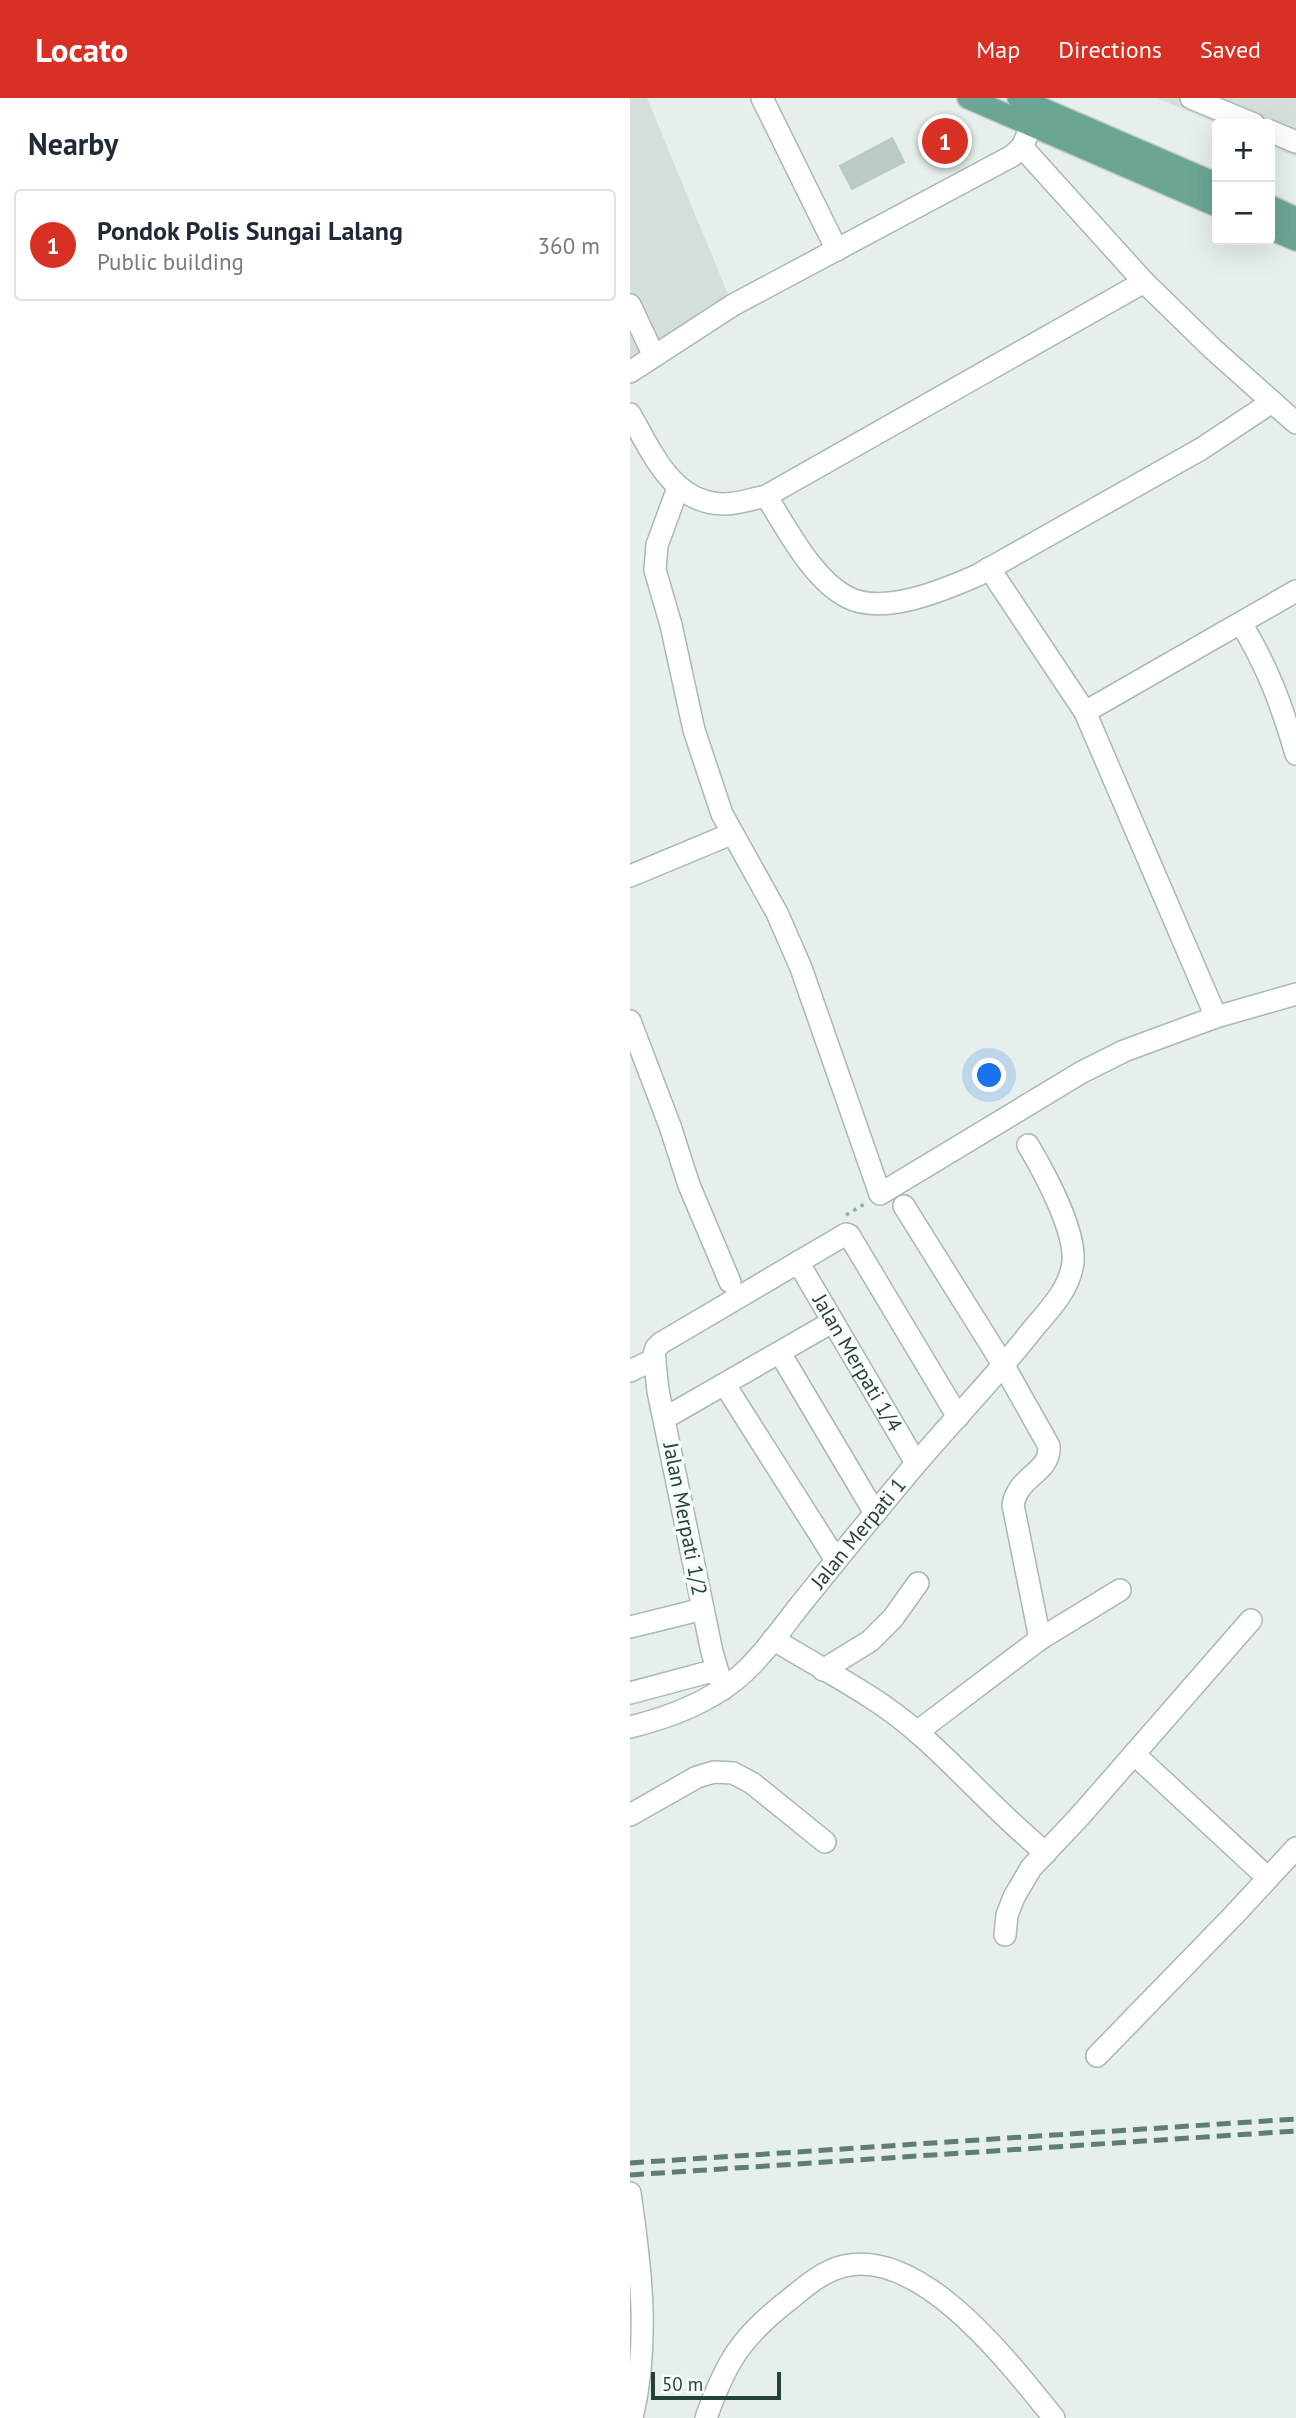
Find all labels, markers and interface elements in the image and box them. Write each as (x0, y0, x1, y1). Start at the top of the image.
text: Locato (35, 28, 128, 71)
text: Map (976, 34, 1020, 65)
text: Directions (1058, 34, 1162, 65)
text: Saved (1200, 34, 1261, 65)
pin: 1 (922, 115, 968, 167)
map controls (1212, 119, 1275, 245)
button: + (1212, 119, 1275, 182)
text: Nearby (28, 124, 118, 163)
button: − (1212, 182, 1275, 245)
text: Pondok Polis Sungai Lalang (97, 214, 403, 247)
text: 1 (46, 231, 60, 260)
text: 360 m (538, 231, 600, 260)
text: Public building (97, 247, 244, 276)
your location (972, 1058, 1006, 1092)
street label: Jalan Merpati 1/4 (806, 1288, 909, 1436)
street label: Jalan Merpati 1/2 (657, 1439, 714, 1598)
street label: Jalan Merpati 1 (804, 1472, 912, 1595)
scale bar (651, 2369, 780, 2401)
text: 50 m (662, 2372, 703, 2396)

